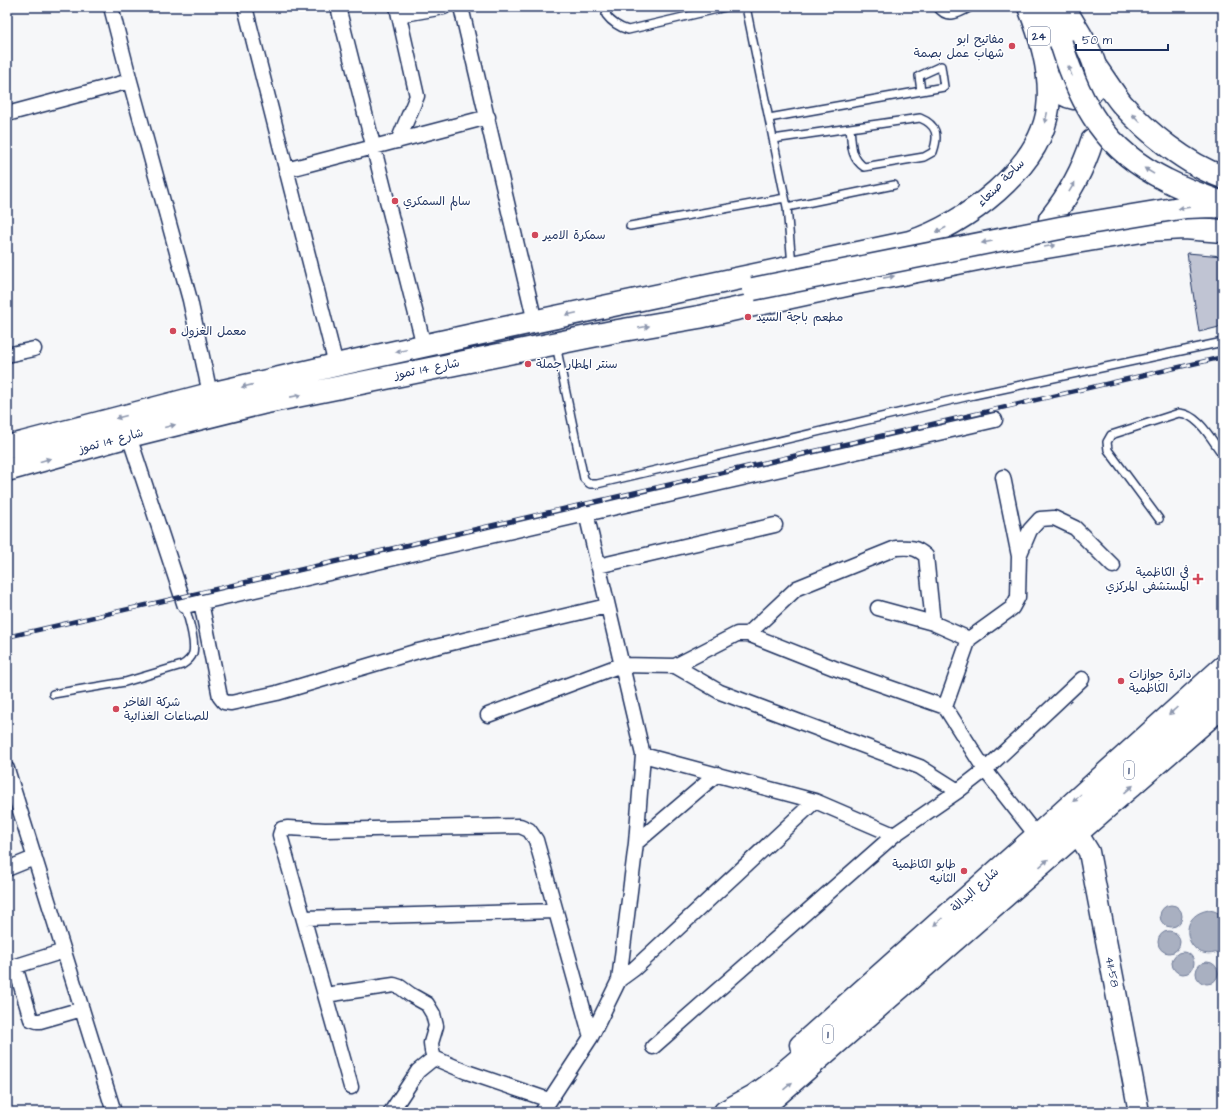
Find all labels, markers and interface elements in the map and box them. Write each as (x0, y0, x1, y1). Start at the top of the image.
scale bar (1076, 26, 1168, 52)
road number: 24 (1028, 27, 1050, 45)
place label: مفاتيح ابو شهاب عمل بصمة (914, 31, 1004, 62)
text: 50 m (1082, 32, 1113, 49)
marker: مفاتيح ابو شهاب عمل بصمة (1007, 41, 1017, 51)
one-way arrow (1066, 64, 1072, 76)
one-way arrow (1042, 111, 1048, 124)
one-way arrow (1131, 113, 1141, 123)
street label: ساحة صنعاء (973, 155, 1029, 211)
one-way arrow (1143, 167, 1155, 174)
one-way arrow (1069, 181, 1076, 193)
place label: سالم السمكري (403, 193, 471, 211)
marker: سالم السمكري (390, 196, 400, 206)
one-way arrow (1178, 205, 1190, 211)
place label: سمكرة الامير (542, 227, 606, 244)
one-way arrow (935, 227, 947, 233)
marker: سمكرة الامير (530, 230, 540, 240)
one-way arrow (981, 239, 993, 245)
one-way arrow (1044, 243, 1056, 249)
one-way arrow (883, 273, 895, 279)
place label: مطعم باجة السيد (756, 309, 843, 326)
one-way arrow (564, 312, 577, 318)
marker: مطعم باجة السيد (743, 312, 753, 322)
place label: معمل الغزول (181, 323, 247, 340)
one-way arrow (637, 323, 650, 329)
marker: معمل الغزول (168, 326, 178, 336)
one-way arrow (395, 349, 407, 355)
street label: شارع 14 تموز (392, 354, 461, 384)
place label: سنتر المطار جملة (536, 356, 618, 373)
marker: سنتر المطار جملة (523, 359, 533, 369)
one-way arrow (241, 383, 253, 389)
one-way arrow (290, 392, 303, 398)
one-way arrow (114, 414, 126, 420)
one-way arrow (164, 423, 176, 429)
street label: شارع 14 تموز (76, 424, 145, 458)
one-way arrow (39, 457, 51, 463)
place label: في الكاظمية المستشفى المركزي (1106, 564, 1189, 595)
marker: في الكاظمية المستشفى المركزي (1192, 573, 1204, 585)
place label: دائرة جوازات الكاظمية (1129, 666, 1192, 697)
marker: دائرة جوازات الكاظمية (1116, 676, 1126, 686)
place label: شركة الفاخر للصناعات الغذائية (123, 694, 209, 725)
marker: شركة الفاخر للصناعات الغذائية (111, 704, 121, 714)
one-way arrow (1168, 706, 1179, 715)
road number: 1 (1124, 761, 1134, 779)
one-way arrow (1124, 785, 1134, 794)
one-way arrow (1072, 793, 1082, 803)
place label: طابو الكاظمية الثانيه (892, 856, 956, 887)
one-way arrow (1039, 859, 1050, 868)
street label: شارع البدالة (947, 864, 1003, 916)
marker: طابو الكاظمية الثانيه (959, 866, 969, 876)
one-way arrow (934, 917, 943, 926)
street label: 411-58 (1101, 955, 1123, 989)
road number: 1 (823, 1025, 833, 1043)
one-way arrow (783, 1082, 793, 1091)

